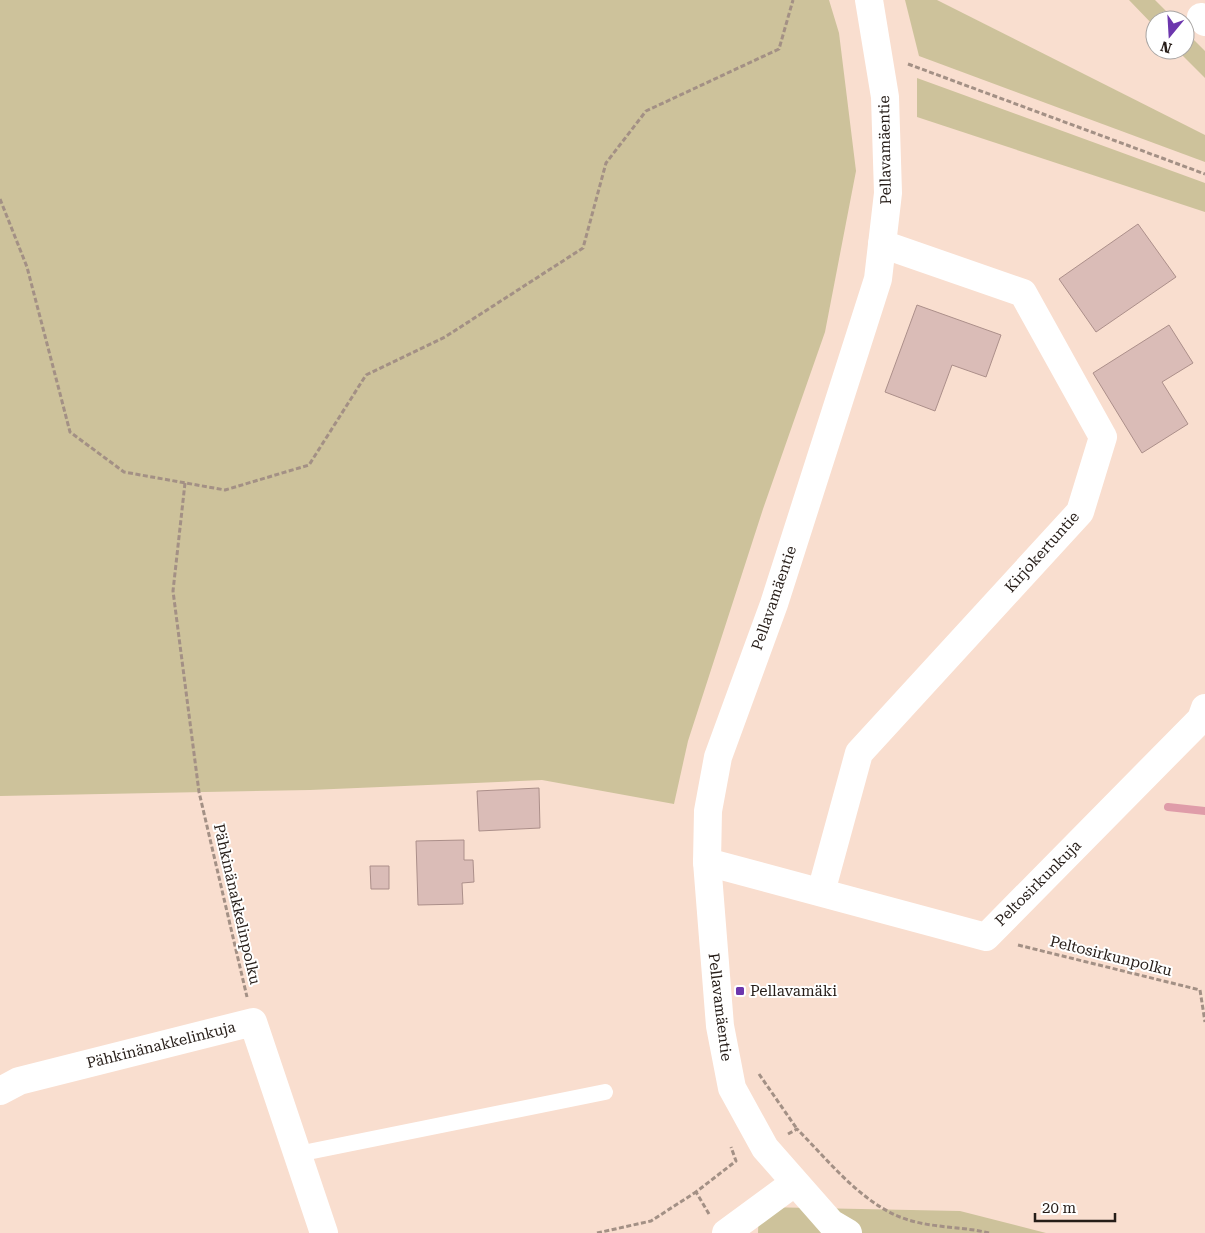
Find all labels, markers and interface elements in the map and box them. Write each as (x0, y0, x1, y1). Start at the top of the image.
north arrow (1145, 10, 1195, 60)
text: N (1158, 38, 1174, 57)
street label: Pellavamäentie (875, 95, 895, 205)
street label: Kirjokertuntie (1001, 508, 1083, 596)
street label: Pellavamäentie (748, 543, 800, 653)
street label: Pähkinänakkelinpolku (210, 822, 264, 987)
street label: Peltosirkunkuja (991, 836, 1085, 930)
street label: Peltosirkunpolku (1048, 932, 1175, 980)
street label: Pellavamäentie (704, 952, 736, 1062)
place label: Pellavamäki (750, 982, 837, 1000)
marker: Pellavamäki (734, 985, 746, 997)
street label: Pähkinänakkelinkuja (85, 1018, 237, 1072)
scale bar (1035, 1190, 1115, 1222)
text: 20 m (1042, 1199, 1077, 1217)

